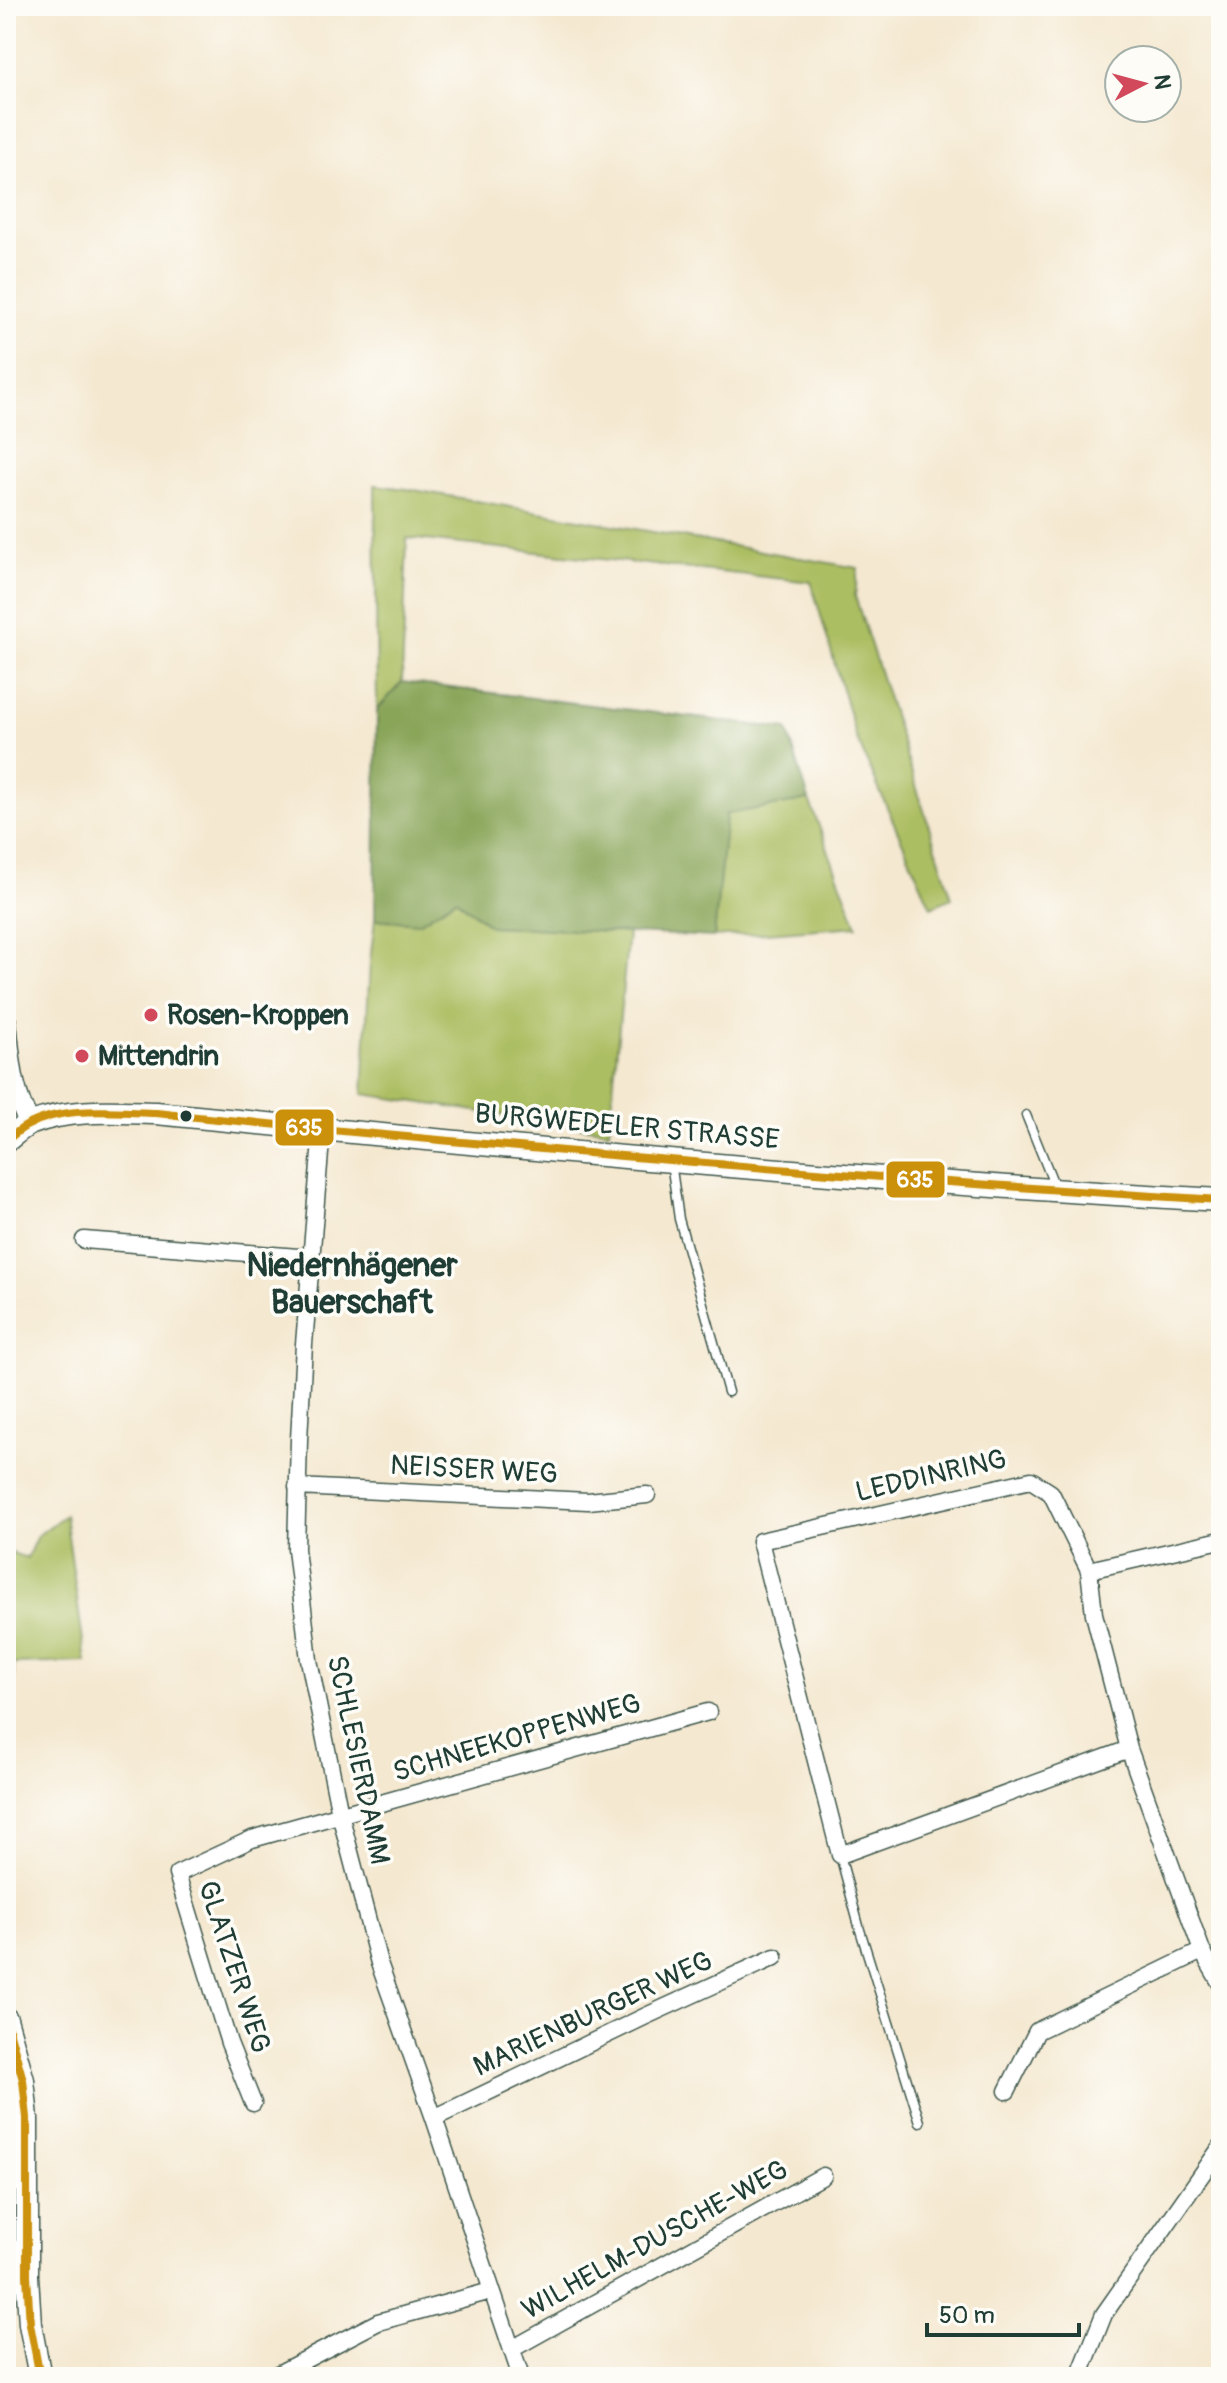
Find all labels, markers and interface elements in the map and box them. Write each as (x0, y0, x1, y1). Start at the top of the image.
north arrow (1103, 44, 1183, 124)
text: N (1147, 73, 1177, 91)
place label: Rosen-Kroppen (167, 998, 349, 1033)
marker: Rosen-Kroppen (142, 1006, 160, 1024)
place label: Mittendrin (98, 1039, 219, 1074)
marker: Mittendrin (73, 1047, 91, 1065)
street label: BURGWEDELER STRASSE (473, 1096, 781, 1158)
unlabelled marker (178, 1108, 194, 1124)
line badge: 635 (274, 1108, 335, 1147)
text: 635 (285, 1114, 323, 1142)
line badge: 635 (885, 1160, 946, 1199)
text: 635 (896, 1166, 934, 1194)
district label: Niedernhägener Bauerschaft (246, 1246, 458, 1323)
street label: LEDDINRING (852, 1442, 1010, 1510)
street label: NEISSER WEG (389, 1448, 559, 1492)
street label: SCHLESIERDAMM (319, 1652, 397, 1868)
street label: SCHNEEKOPPENWEG (389, 1686, 645, 1790)
street label: GLATZER WEG (190, 1877, 278, 2057)
street label: MARIENBURGER WEG (468, 1943, 718, 2085)
street label: WILHELM-DUSCHE-WEG (516, 2152, 794, 2328)
scale bar (927, 2287, 1079, 2337)
text: 50 m (939, 2301, 995, 2330)

